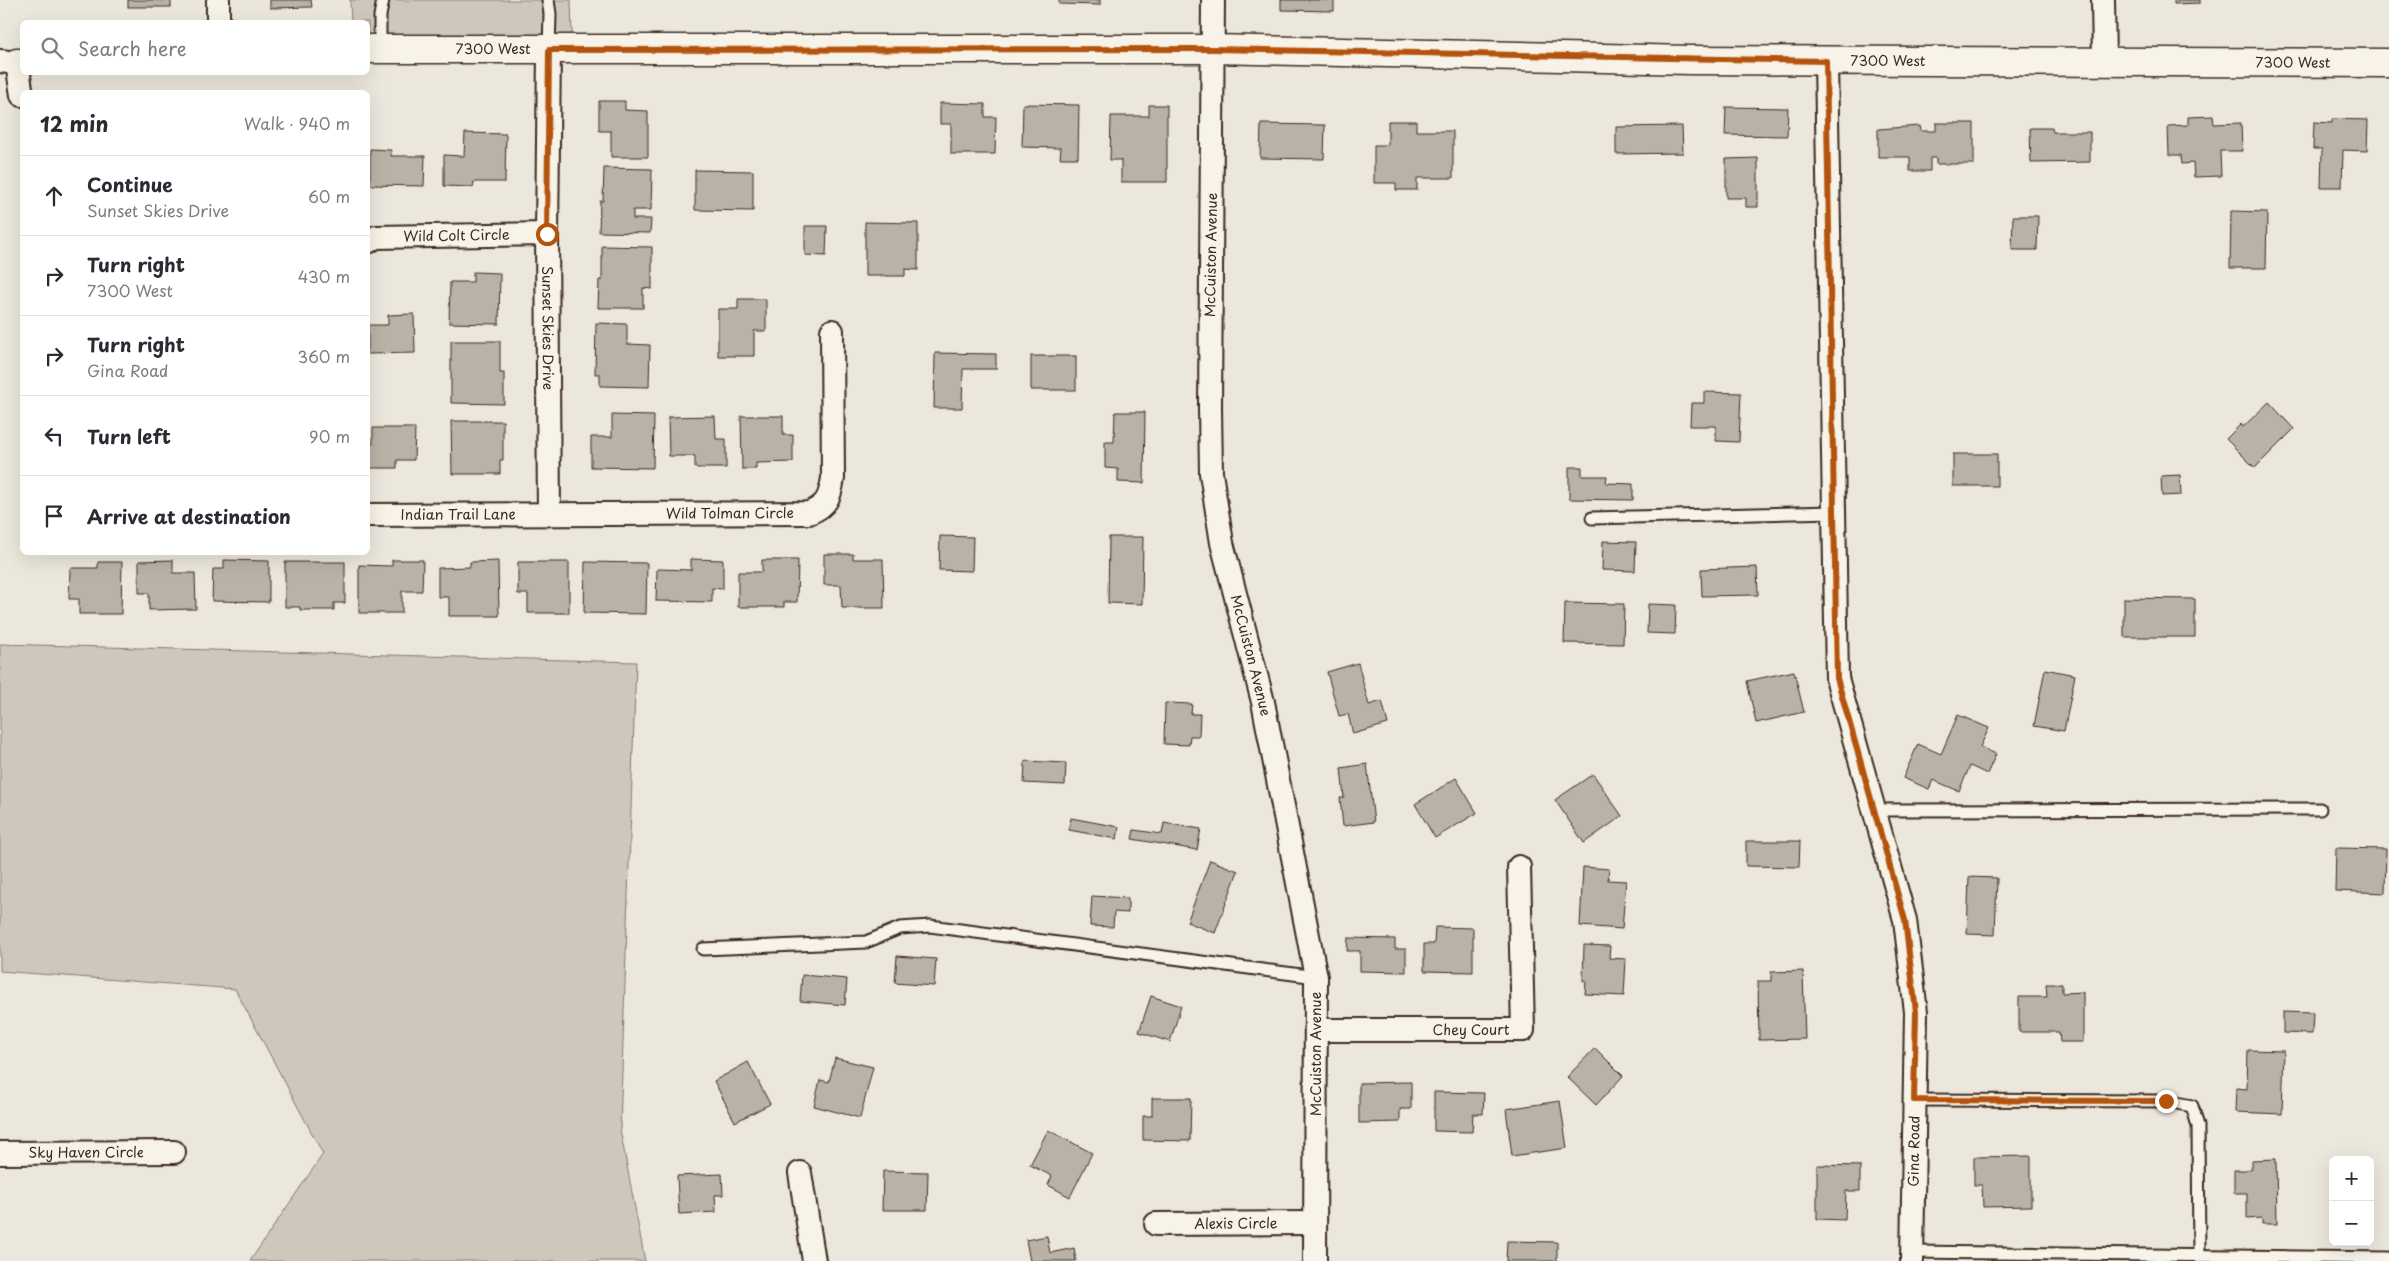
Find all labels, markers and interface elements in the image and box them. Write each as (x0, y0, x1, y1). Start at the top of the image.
search box (20, 20, 370, 75)
icon: search (38, 34, 66, 62)
text: Search here (78, 34, 187, 62)
street label: 7300 West (455, 38, 531, 59)
street label: 7300 West (1850, 50, 1926, 71)
street label: 7300 West (2255, 51, 2331, 73)
text: 12 min (40, 107, 109, 139)
text: Walk · 940 m (244, 111, 350, 135)
text: Continue (87, 170, 173, 198)
icon: ahead (40, 182, 68, 210)
text: 60 m (308, 184, 350, 208)
street label: McCuiston Avenue (1199, 193, 1222, 317)
text: Sunset Skies Drive (87, 198, 229, 222)
route start (536, 223, 559, 246)
street label: Wild Colt Circle (403, 224, 510, 247)
text: Turn right (87, 250, 185, 278)
icon: right (40, 262, 68, 290)
text: 430 m (298, 264, 350, 288)
street label: Sunset Skies Drive (537, 266, 559, 390)
text: 7300 West (87, 278, 173, 302)
text: Turn right (87, 330, 185, 358)
icon: right (40, 342, 68, 370)
text: 360 m (298, 344, 350, 368)
text: Gina Road (87, 358, 168, 382)
icon: left (40, 422, 68, 450)
text: Turn left (87, 422, 171, 450)
text: 90 m (309, 424, 350, 448)
icon: arrive (40, 502, 68, 530)
text: Arrive at destination (87, 502, 291, 530)
street label: Wild Tolman Circle (666, 502, 794, 524)
street label: Indian Trail Lane (400, 503, 516, 525)
street label: McCuiston Avenue (1226, 592, 1276, 718)
street label: McCuiston Avenue (1305, 992, 1326, 1116)
street label: Chey Court (1433, 1019, 1510, 1040)
route end (2155, 1090, 2178, 1113)
street label: Gina Road (1902, 1115, 1925, 1187)
street label: Sky Haven Circle (28, 1141, 144, 1163)
map controls (2329, 1156, 2374, 1246)
button: + (2329, 1156, 2374, 1201)
button: − (2329, 1201, 2374, 1246)
street label: Alexis Circle (1194, 1212, 1278, 1234)

